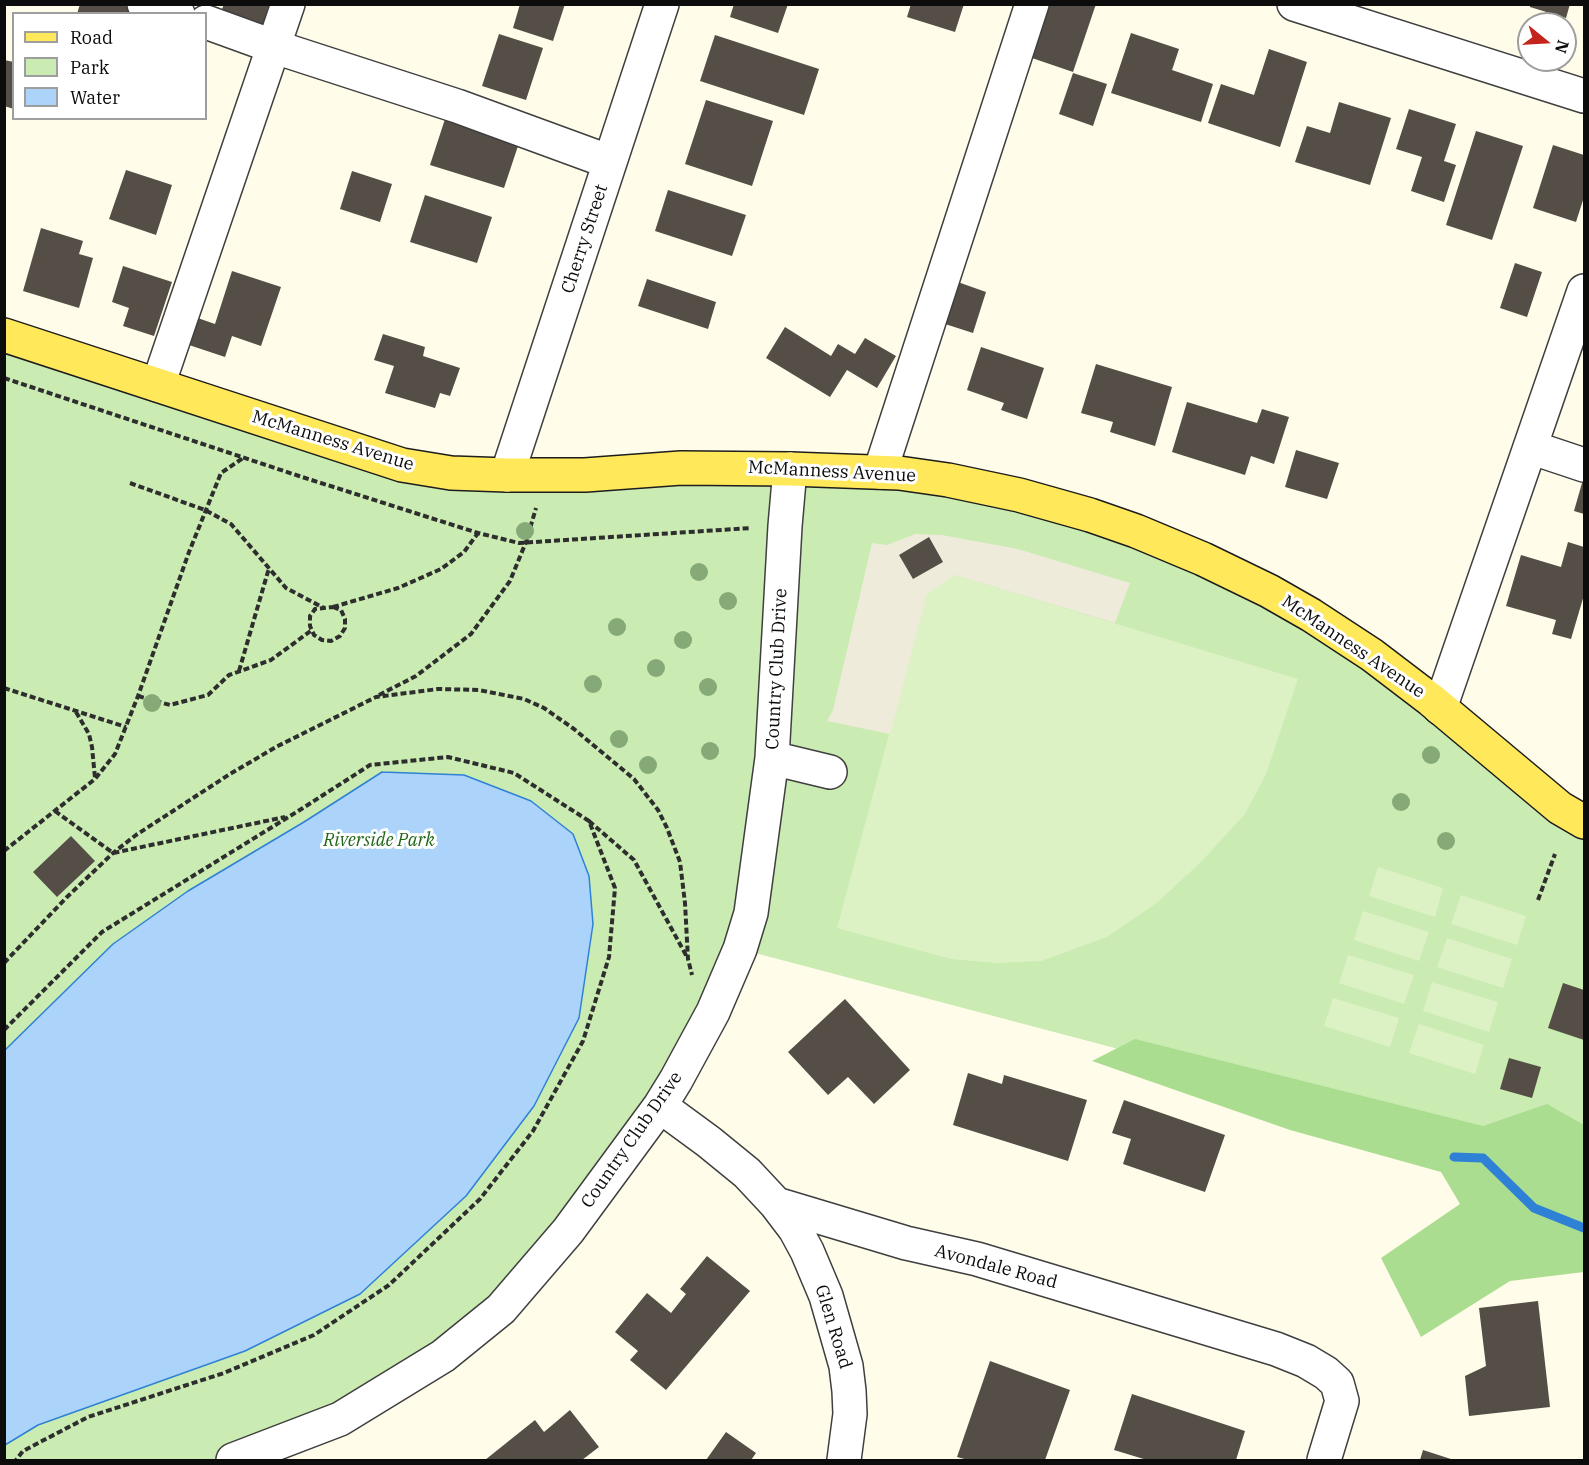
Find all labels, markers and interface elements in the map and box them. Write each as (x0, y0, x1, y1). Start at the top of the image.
legend (12, 12, 207, 120)
north arrow (1517, 12, 1577, 72)
text: Road (70, 26, 113, 49)
text: N (1551, 38, 1574, 56)
text: Park (70, 56, 109, 79)
text: Water (70, 86, 120, 109)
street label: Cherry Street (557, 182, 613, 296)
street label: McManness Avenue (249, 406, 417, 476)
street label: McManness Avenue (748, 457, 916, 487)
street label: Country Club Drive (762, 588, 792, 750)
street label: McManness Avenue (1277, 591, 1429, 703)
park label: Riverside Park (323, 830, 435, 852)
street label: Country Club Drive (577, 1068, 687, 1212)
street label: Avondale Road (932, 1240, 1060, 1294)
street label: Glen Road (810, 1282, 856, 1372)

